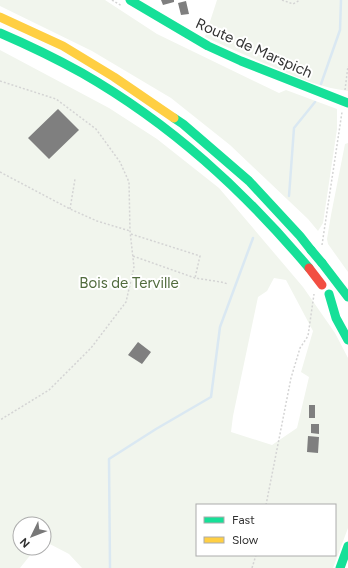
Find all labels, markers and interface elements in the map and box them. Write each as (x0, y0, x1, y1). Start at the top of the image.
street label: Route de Marspich (193, 14, 315, 82)
park label: Bois de Terville (79, 274, 179, 292)
legend (196, 504, 336, 556)
text: Fast (232, 513, 255, 527)
north arrow (12, 516, 52, 556)
text: Slow (232, 533, 259, 547)
text: N (17, 535, 33, 550)

